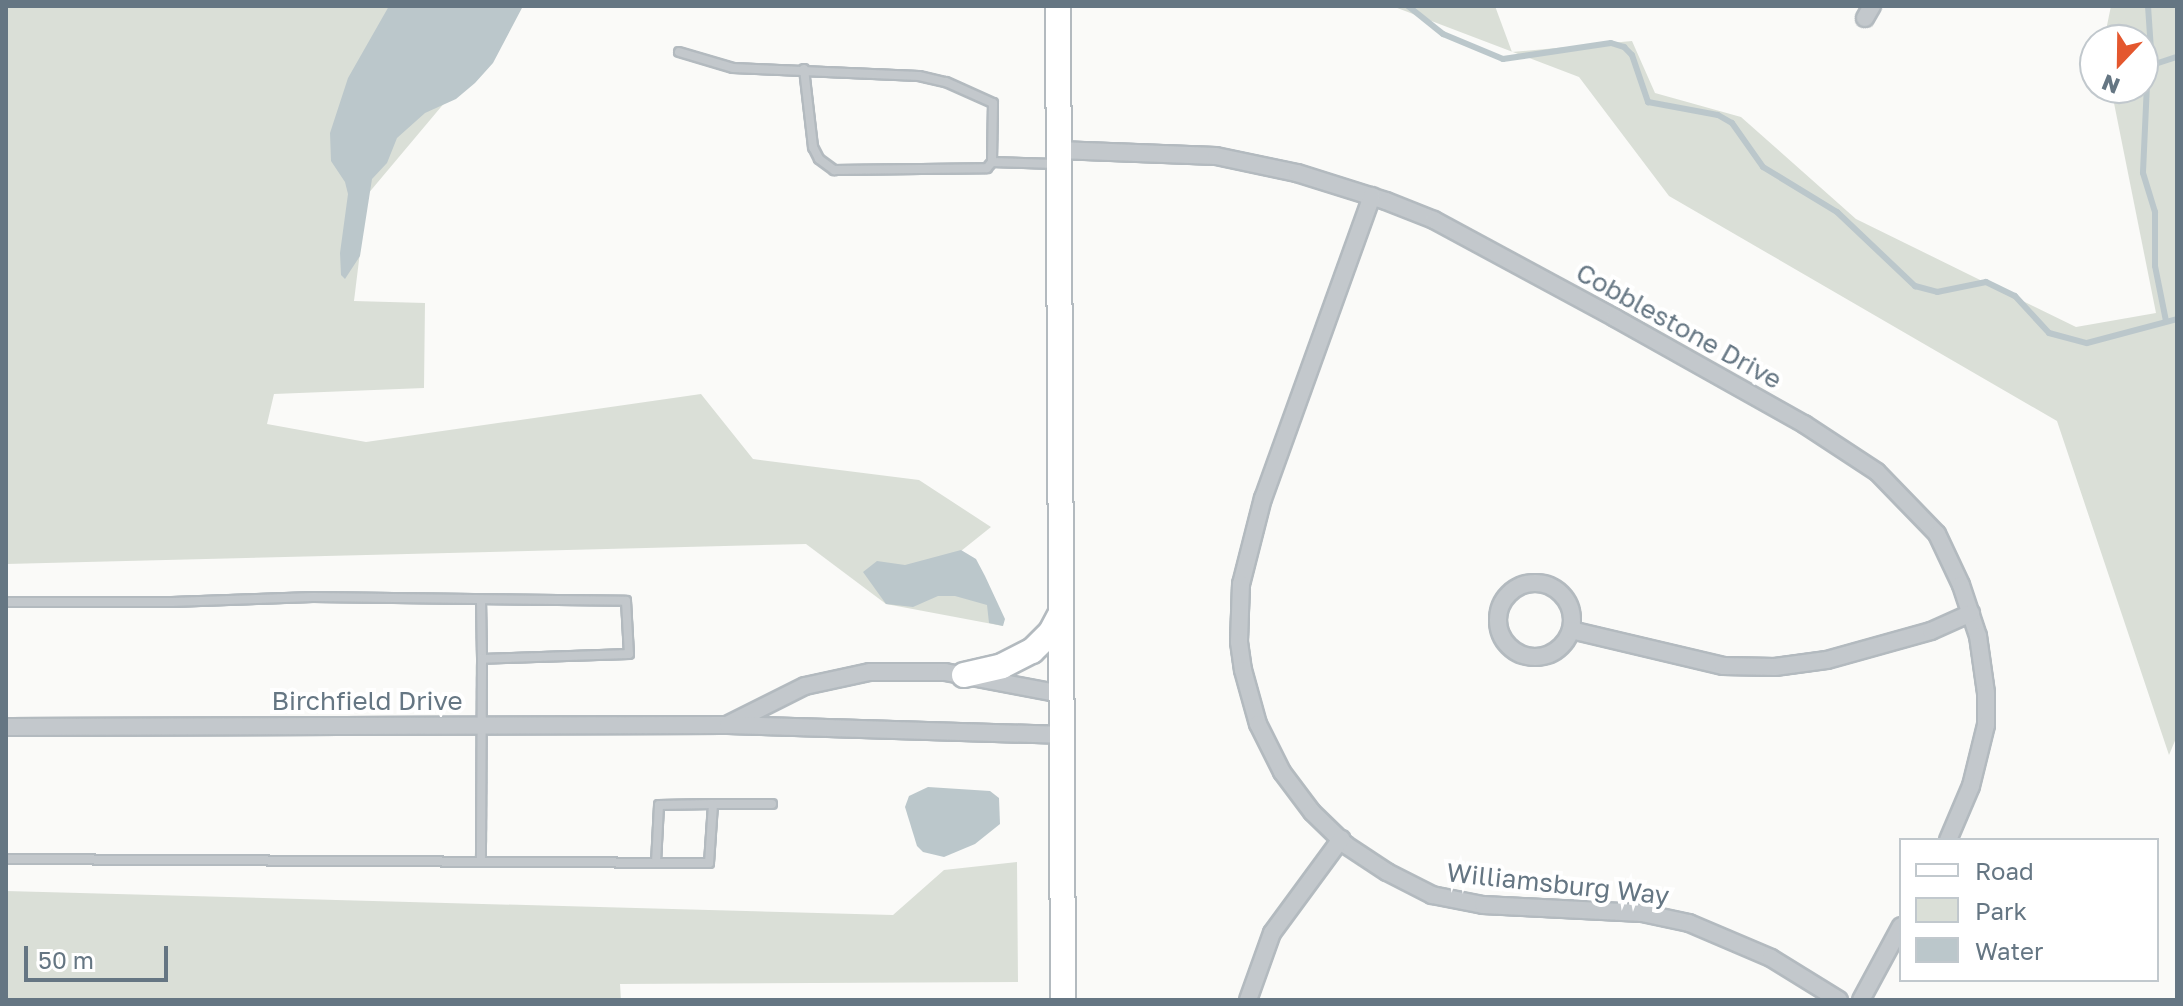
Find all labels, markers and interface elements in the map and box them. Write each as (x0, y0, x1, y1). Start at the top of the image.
north arrow (2079, 24, 2159, 104)
text: N (2098, 69, 2123, 101)
street label: Cobblestone Drive (1571, 257, 1787, 395)
street label: Birchfield Drive (272, 685, 462, 717)
legend (1899, 838, 2159, 982)
text: Road (1975, 856, 2034, 885)
street label: Williamsburg Way (1445, 857, 1671, 911)
text: Park (1975, 896, 2027, 925)
scale bar (28, 930, 172, 980)
text: Water (1975, 936, 2043, 965)
text: 50 m (38, 945, 94, 974)

